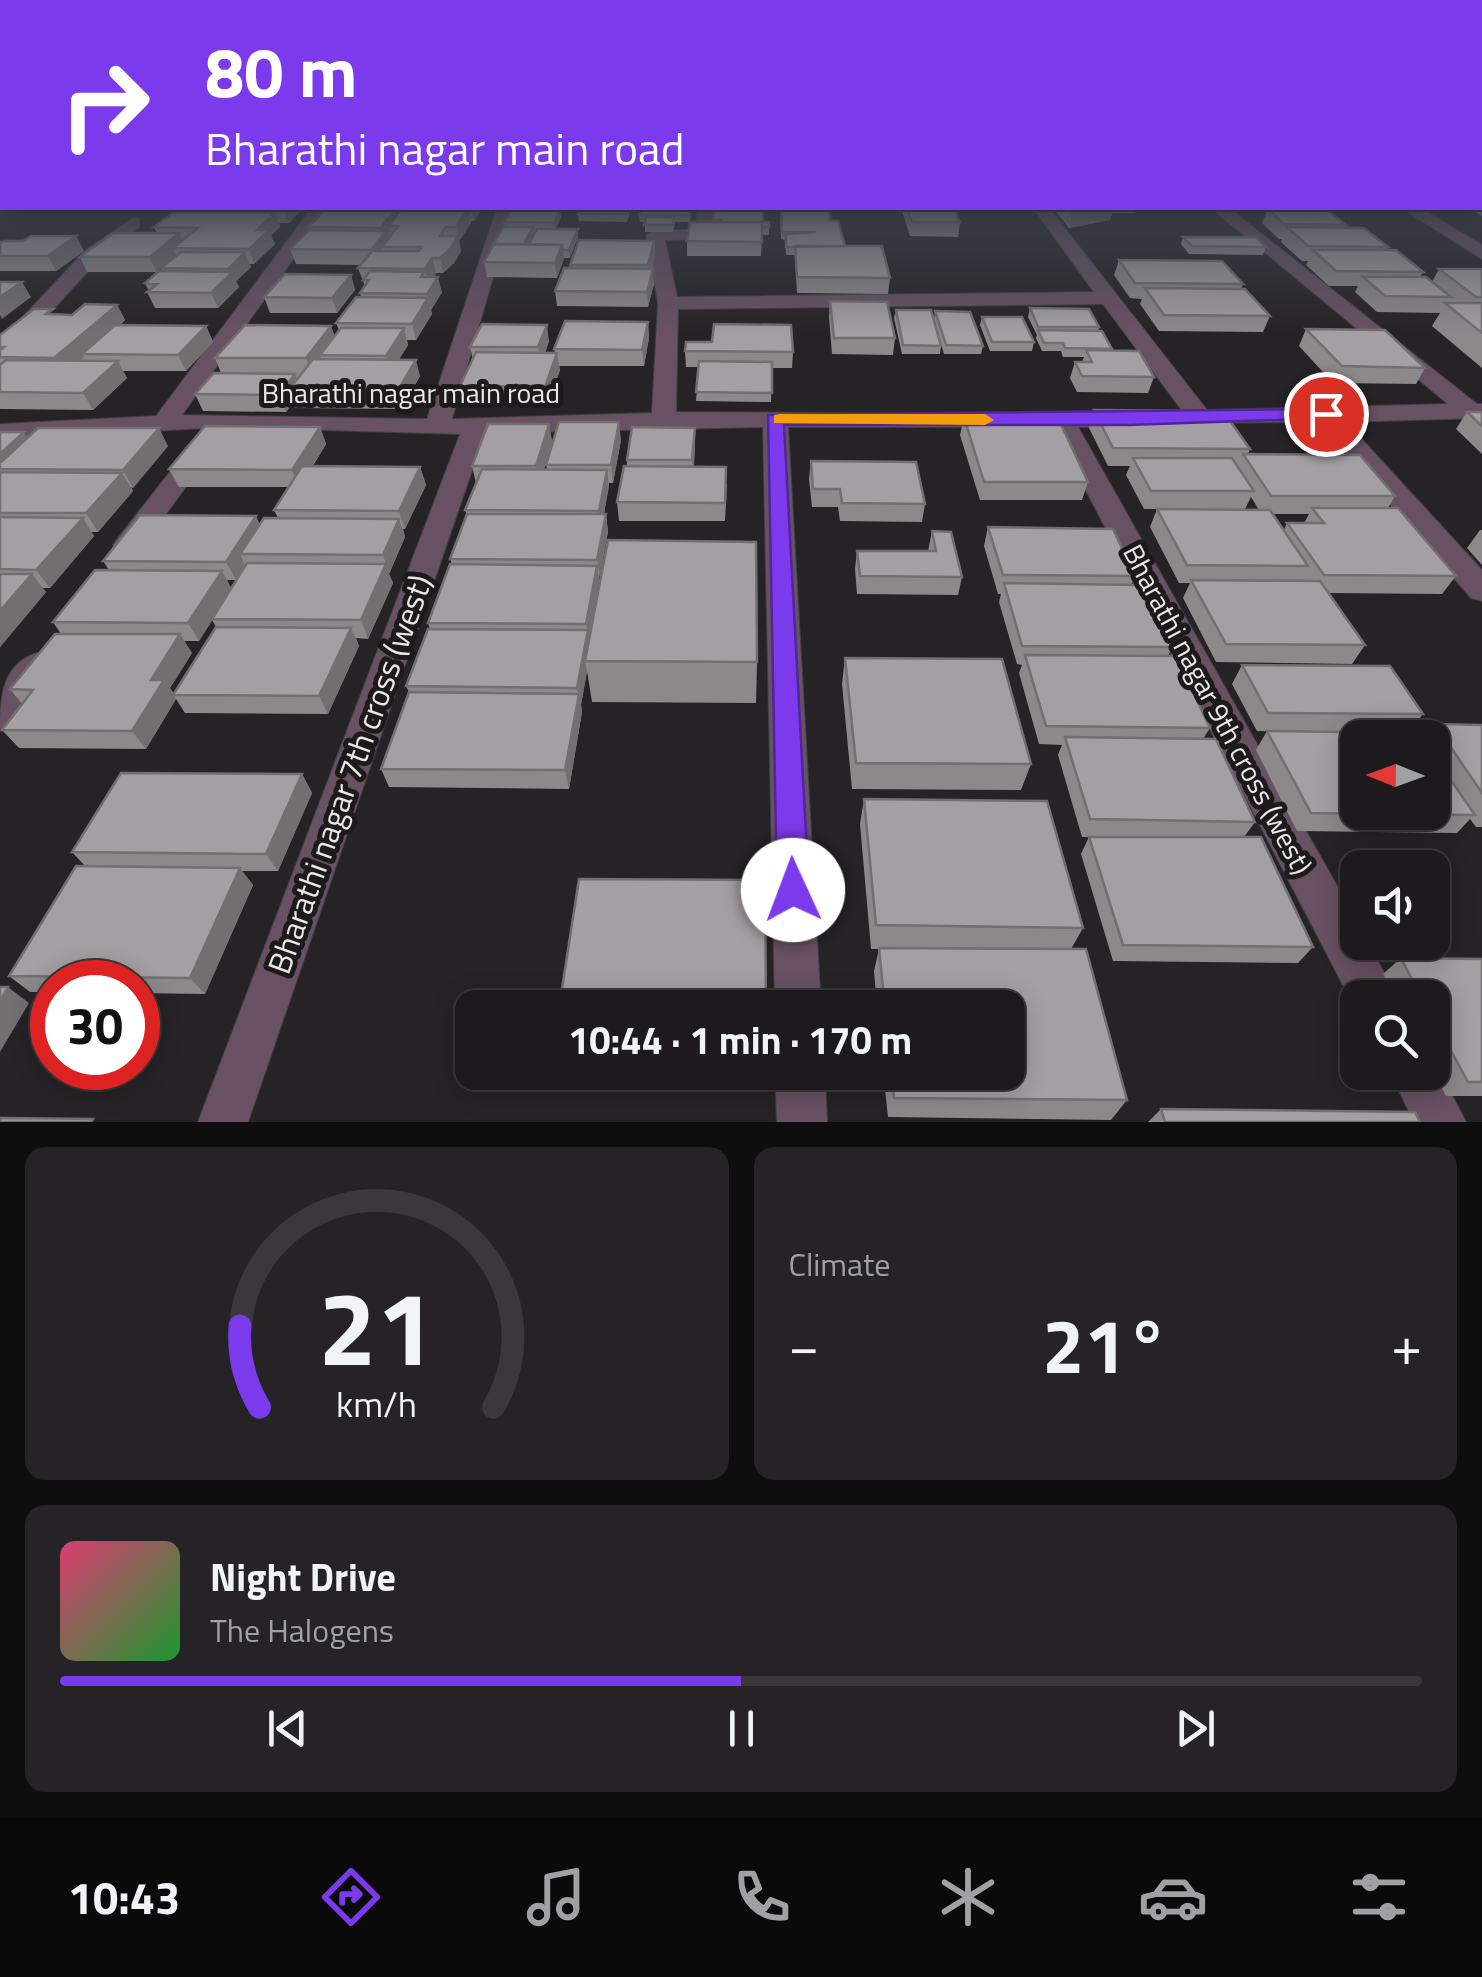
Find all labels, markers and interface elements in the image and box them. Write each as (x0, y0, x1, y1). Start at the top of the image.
text: 80 m (205, 18, 358, 124)
icon: right (40, 40, 170, 170)
text: Bharathi nagar main road (205, 114, 684, 182)
street label: Bharathi nagar main road (262, 371, 560, 414)
pin (1284, 372, 1369, 457)
icon: arrive (1299, 387, 1354, 442)
street label: Bharathi nagar 9th cross (west) (1112, 536, 1324, 882)
street label: Bharathi nagar 7th cross (west) (254, 568, 444, 980)
north arrow (1340, 720, 1450, 830)
map controls (1340, 720, 1450, 1090)
position arrow (741, 838, 845, 942)
button: sound (1340, 850, 1450, 960)
speed limit sign: 30 (30, 960, 160, 1090)
button: search (1340, 980, 1450, 1090)
text: 10:44 · 1 min · 170 m (568, 1011, 912, 1069)
text: Climate (789, 1240, 890, 1288)
text: 21 (319, 1247, 435, 1405)
text: 21° (1042, 1288, 1168, 1402)
text: − (789, 1303, 819, 1386)
text: + (1391, 1303, 1422, 1386)
text: km/h (336, 1376, 417, 1431)
text: Night Drive (210, 1548, 396, 1606)
text: The Halogens (210, 1606, 394, 1654)
icon: previous (260, 1701, 315, 1756)
icon: pause (714, 1701, 769, 1756)
icon: next (1168, 1701, 1223, 1756)
icon: directions (316, 1862, 386, 1932)
icon: music (521, 1862, 591, 1932)
icon: phone (727, 1862, 797, 1932)
icon: climate (933, 1862, 1003, 1932)
icon: car (1138, 1862, 1208, 1932)
icon: filters (1344, 1862, 1414, 1932)
text: 10:43 (68, 1863, 180, 1931)

